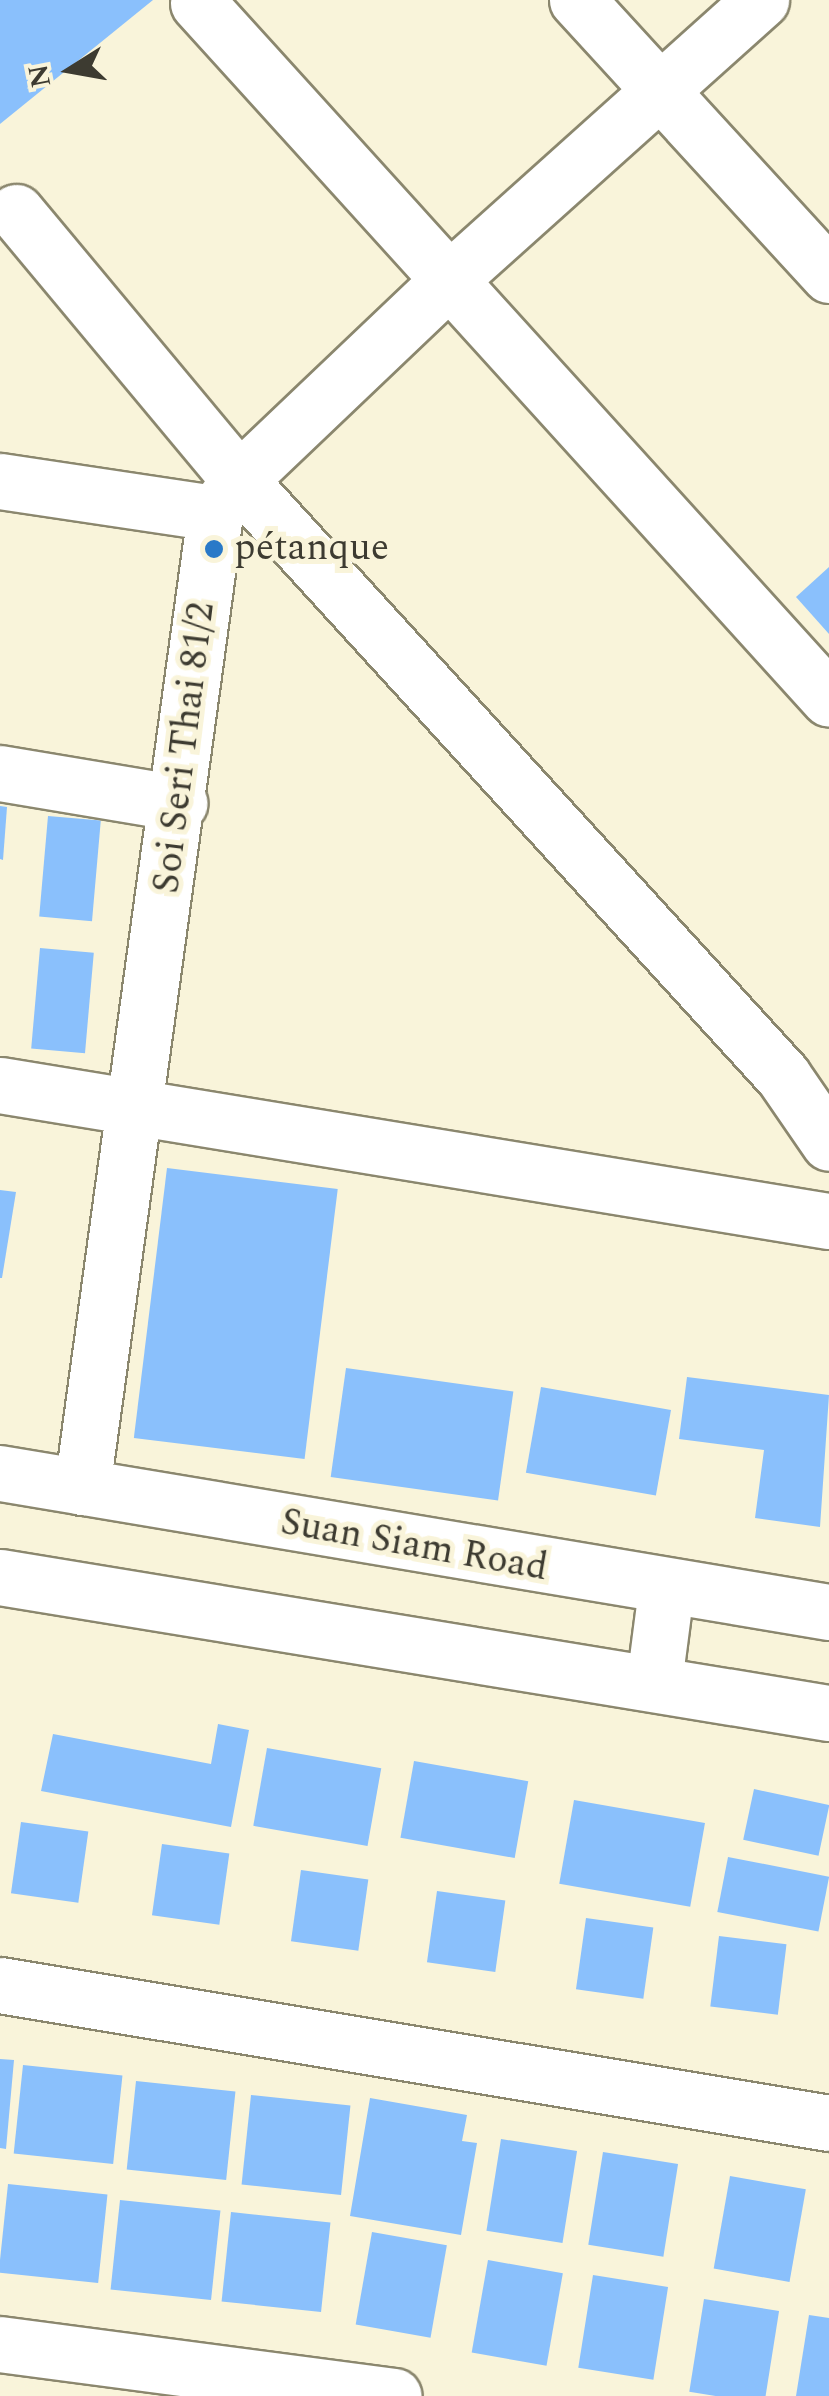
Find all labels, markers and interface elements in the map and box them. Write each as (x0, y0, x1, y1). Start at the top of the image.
north arrow (20, 20, 120, 120)
text: N (17, 61, 63, 91)
place label: pétanque (234, 526, 389, 572)
marker: pétanque (203, 538, 225, 560)
street label: Soi Seri Thai 81/2 (145, 600, 225, 896)
street label: Suan Siam Road (277, 1500, 551, 1592)

